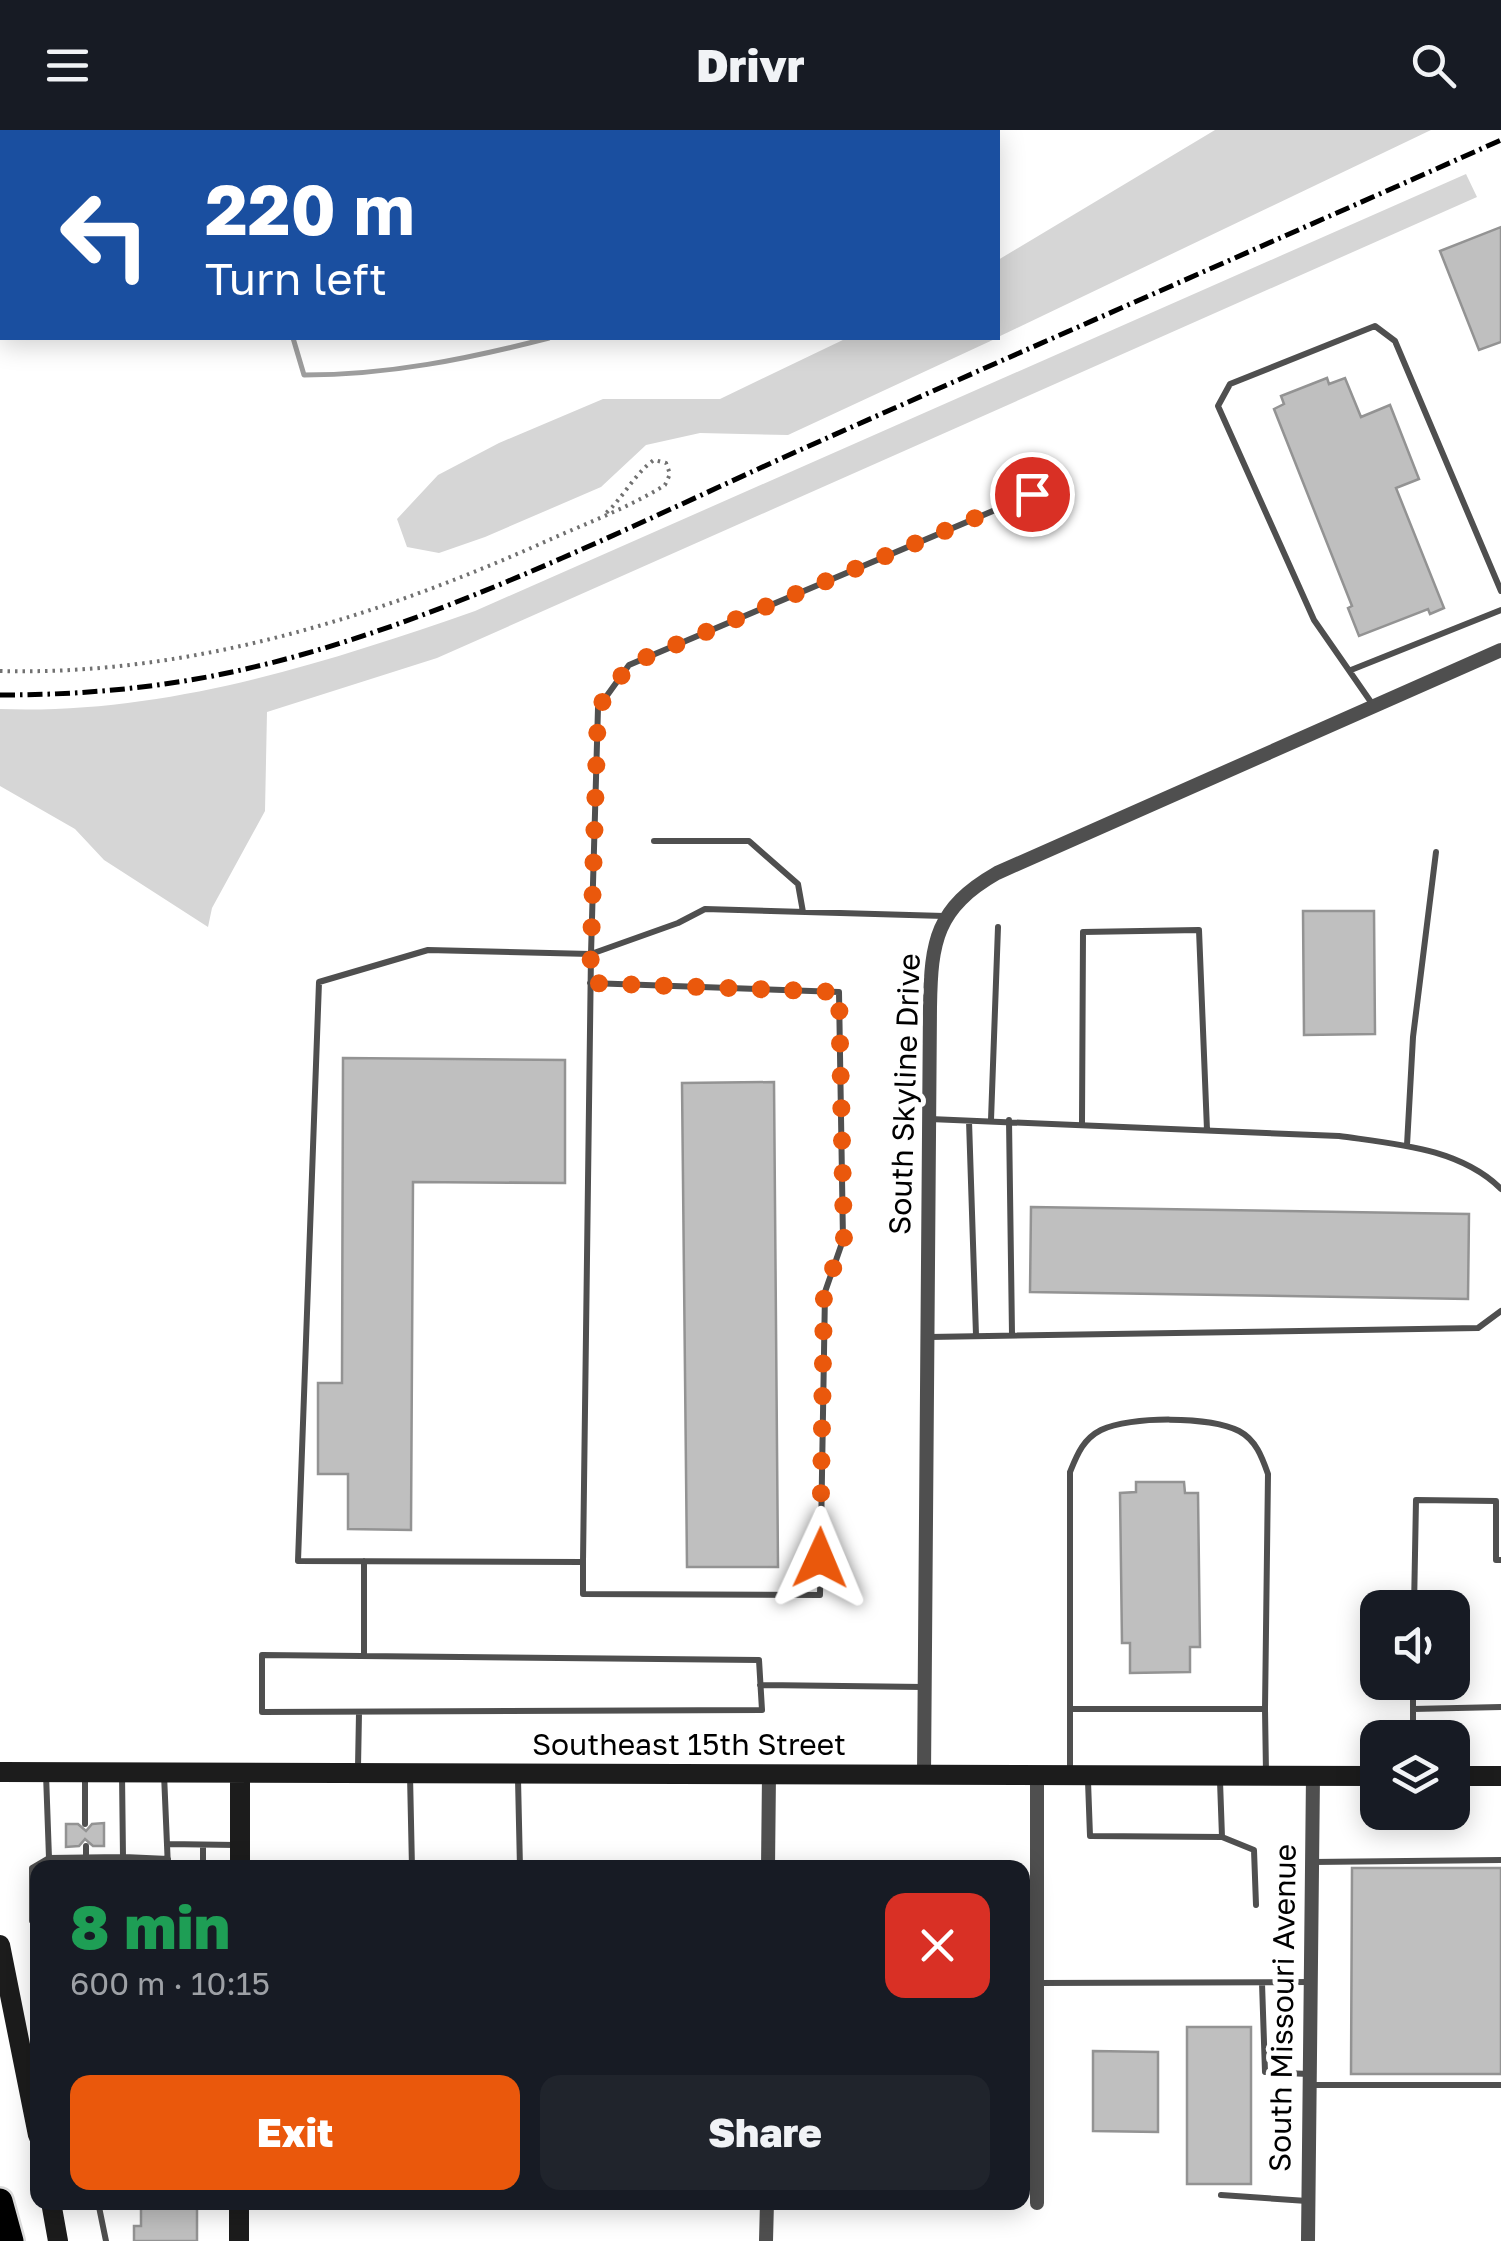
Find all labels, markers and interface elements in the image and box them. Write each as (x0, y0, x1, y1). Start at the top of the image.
icon: menu (40, 38, 95, 93)
text: Drivr (696, 38, 805, 92)
icon: search (1406, 38, 1461, 93)
text: 220 m (205, 166, 415, 250)
icon: left (40, 170, 170, 300)
text: Turn left (205, 251, 387, 305)
pin (990, 452, 1075, 537)
icon: arrive (1005, 467, 1060, 522)
street label: South Skyline Drive (881, 953, 927, 1235)
position arrow (768, 1506, 872, 1610)
map controls (1360, 1590, 1470, 1830)
button: sound (1360, 1590, 1470, 1700)
button: layers (1360, 1720, 1470, 1830)
street label: Southeast 15th Street (532, 1726, 846, 1762)
street label: South Missouri Avenue (1261, 1844, 1303, 2172)
text: 8 min (70, 1890, 230, 1962)
button: close (885, 1893, 990, 1998)
text: 600 m · 10:15 (70, 1964, 270, 2002)
button: Exit (70, 2075, 520, 2190)
button: Share (540, 2075, 990, 2190)

